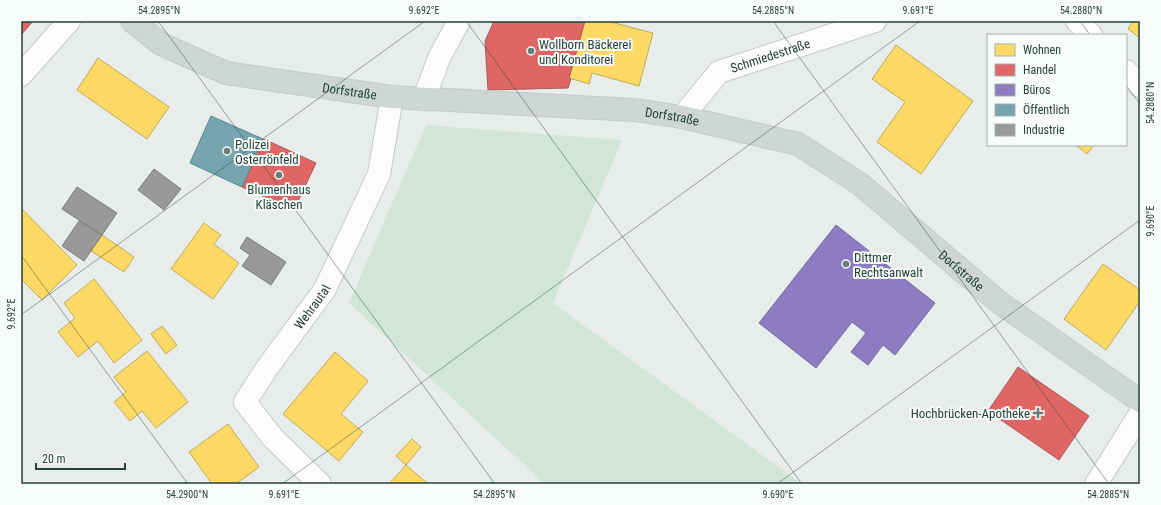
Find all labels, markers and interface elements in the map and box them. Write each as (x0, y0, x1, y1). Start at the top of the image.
text: 54.2895°N (138, 5, 180, 16)
text: 9.692°E (408, 5, 440, 16)
text: 54.2885°N (752, 5, 794, 16)
text: 9.691°E (902, 5, 934, 16)
text: 54.2880°N (1060, 5, 1102, 16)
legend (987, 34, 1127, 146)
street label: Schmiedestraße (728, 35, 812, 75)
place label: Wollborn Bäckerei und Konditorei (539, 37, 631, 67)
text: Wohnen (1023, 43, 1061, 57)
marker: Wollborn Bäckerei und Konditorei (526, 46, 536, 56)
text: Handel (1023, 63, 1056, 77)
street label: Dorfstraße (321, 80, 378, 102)
text: 54.2880°N (1145, 82, 1156, 124)
text: Büros (1023, 83, 1050, 97)
text: Öffentlich (1023, 102, 1070, 117)
street label: Dorfstraße (644, 104, 701, 128)
text: Industrie (1023, 123, 1065, 137)
place label: Polizei Osterrönfeld (235, 137, 299, 167)
marker: Polizei Osterrönfeld (222, 146, 232, 156)
marker: Blumenhaus Kläschen (274, 170, 284, 180)
place label: Blumenhaus Kläschen (247, 182, 311, 212)
text: 9.690°E (1145, 205, 1156, 237)
street label: Dorfstraße (936, 247, 987, 294)
place label: Dittmer Rechtsanwalt (854, 250, 923, 280)
marker: Dittmer Rechtsanwalt (841, 259, 851, 269)
street label: Wehrautal (291, 282, 333, 332)
text: 9.692°E (6, 298, 17, 330)
place label: Hochbrücken-Apotheke (911, 406, 1030, 421)
marker: Hochbrücken-Apotheke (1033, 408, 1043, 418)
scale bar (36, 445, 125, 471)
text: 20 m (42, 452, 66, 466)
text: 54.2900°N (166, 489, 208, 500)
text: 9.691°E (268, 489, 300, 500)
text: 54.2895°N (473, 489, 515, 500)
text: 9.690°E (762, 489, 794, 500)
text: 54.2885°N (1087, 489, 1129, 500)

